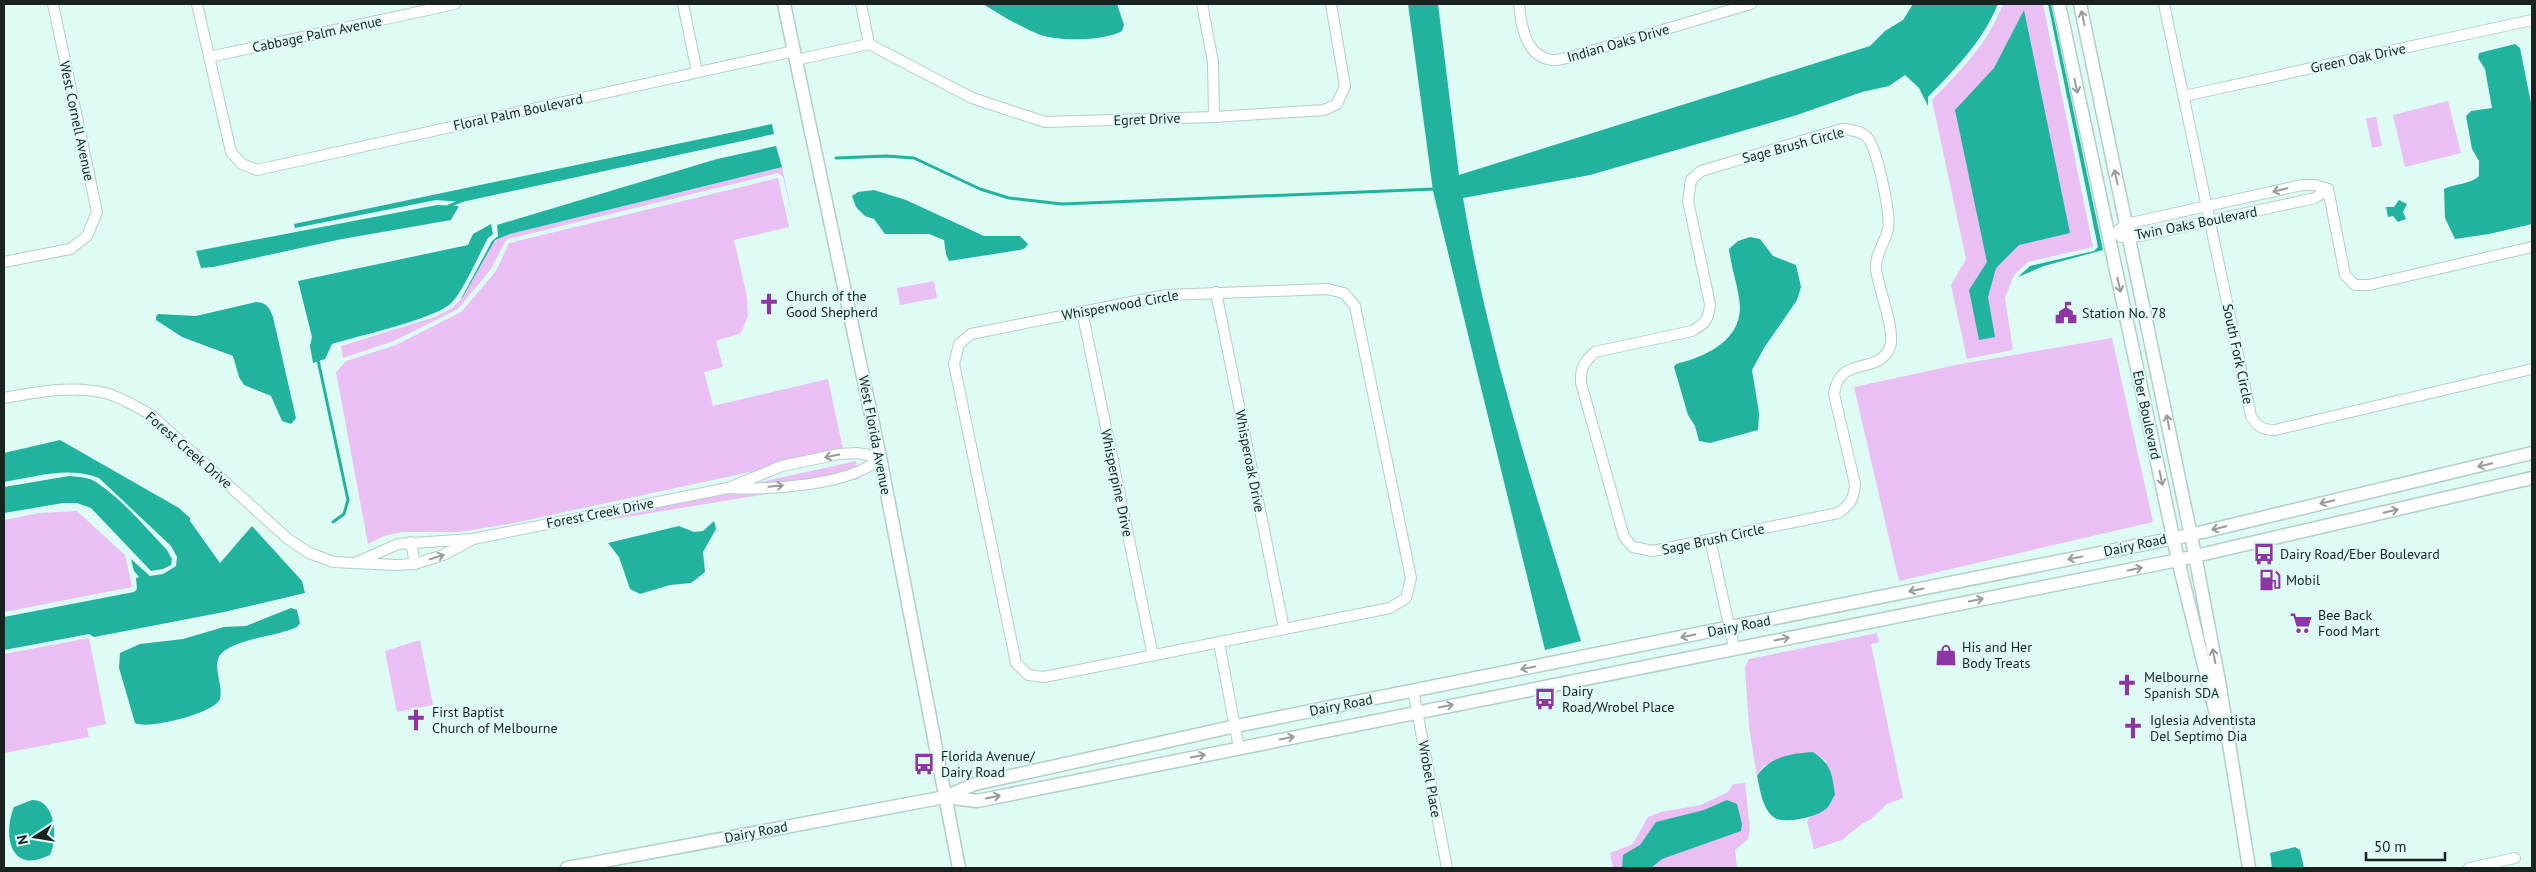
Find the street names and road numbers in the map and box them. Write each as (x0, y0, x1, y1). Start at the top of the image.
street label: Cabbage Palm Avenue (251, 11, 383, 57)
street label: Indian Oaks Drive (1565, 20, 1671, 66)
street label: Green Oak Drive (2309, 39, 2407, 77)
street label: West Cornell Avenue (55, 59, 99, 183)
street label: Floral Palm Boulevard (452, 89, 584, 135)
street label: Egret Drive (1113, 109, 1181, 129)
street label: Sage Brush Circle (1740, 123, 1846, 167)
street label: Twin Oaks Boulevard (2133, 202, 2259, 244)
street label: Whisperwood Circle (1060, 286, 1180, 324)
street label: South Fork Circle (2219, 302, 2257, 406)
street label: Eber Boulevard (2129, 369, 2165, 461)
street label: West Florida Avenue (855, 374, 895, 496)
street label: Forest Creek Drive (142, 407, 236, 493)
street label: Whisperoak Drive (1231, 408, 1269, 514)
street label: Whisperpine Drive (1097, 428, 1137, 538)
street label: Forest Creek Drive (545, 494, 655, 532)
street label: Sage Brush Circle (1660, 519, 1766, 559)
street label: Dairy Road (2102, 530, 2168, 560)
street label: Dairy Road (1706, 611, 1772, 641)
street label: Dairy Road (1308, 690, 1374, 720)
street label: Wrobel Place (1414, 739, 1446, 819)
street label: Dairy Road (723, 817, 789, 847)

